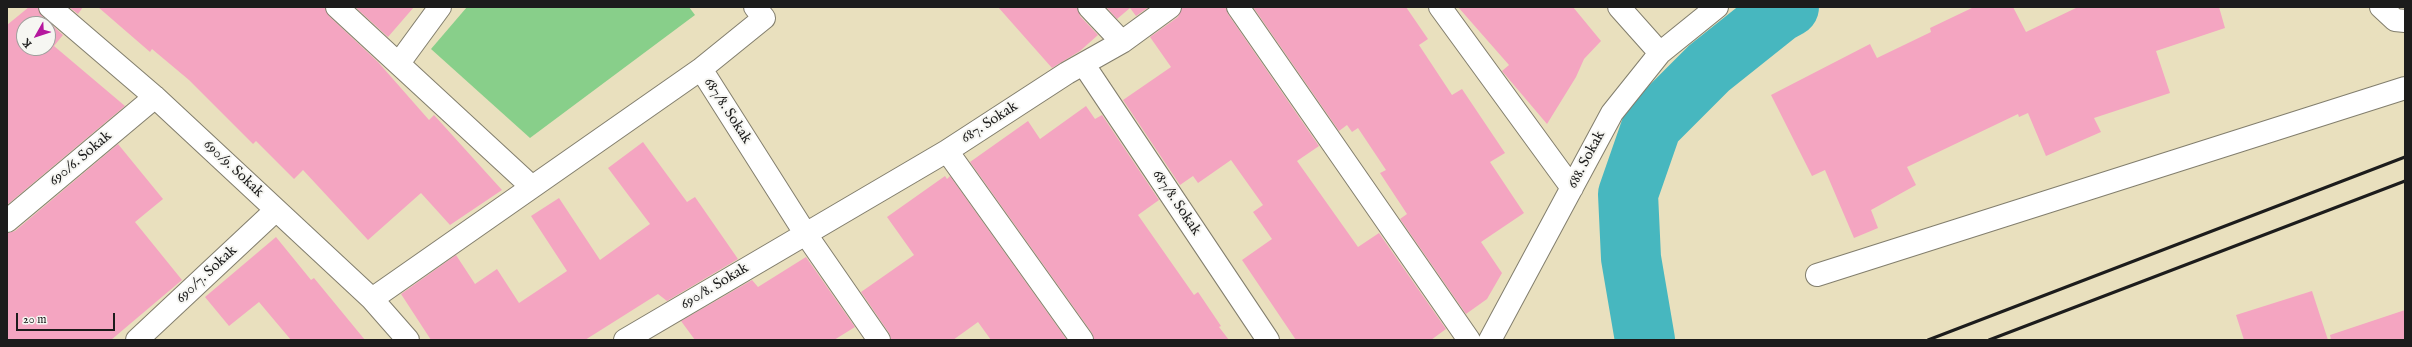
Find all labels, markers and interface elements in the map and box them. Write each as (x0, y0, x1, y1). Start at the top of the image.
north arrow (16, 16, 56, 56)
text: K (20, 35, 35, 50)
street label: 687/8. Sokak (699, 75, 755, 147)
street label: 687. Sokak (958, 98, 1022, 148)
street label: 690/6. Sokak (46, 128, 116, 190)
street label: 688. Sokak (1564, 128, 1610, 192)
street label: 690/9. Sokak (199, 136, 267, 202)
street label: 687/8. Sokak (1148, 167, 1204, 239)
street label: 690/7. Sokak (173, 242, 241, 308)
street label: 690/8. Sokak (678, 260, 752, 314)
scale bar (18, 305, 117, 331)
text: 20 m (23, 312, 46, 327)

